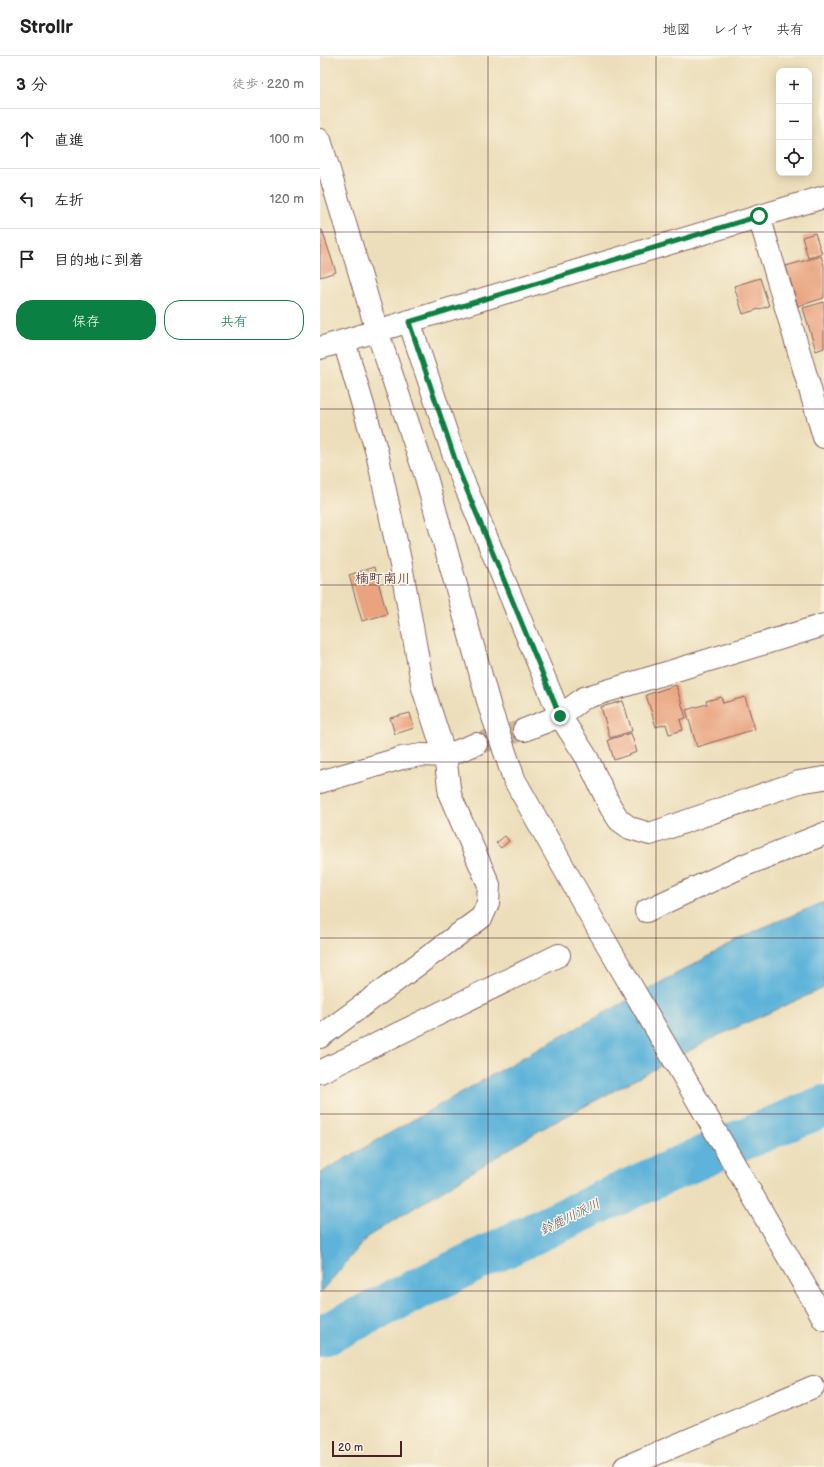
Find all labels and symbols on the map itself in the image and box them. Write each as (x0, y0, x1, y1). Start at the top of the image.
route start (750, 207, 768, 225)
district label: 楠町南川 (355, 570, 411, 587)
route end (551, 707, 569, 725)
water label: 鈴鹿川派川 (537, 1196, 603, 1238)
scale bar (332, 1439, 402, 1458)

